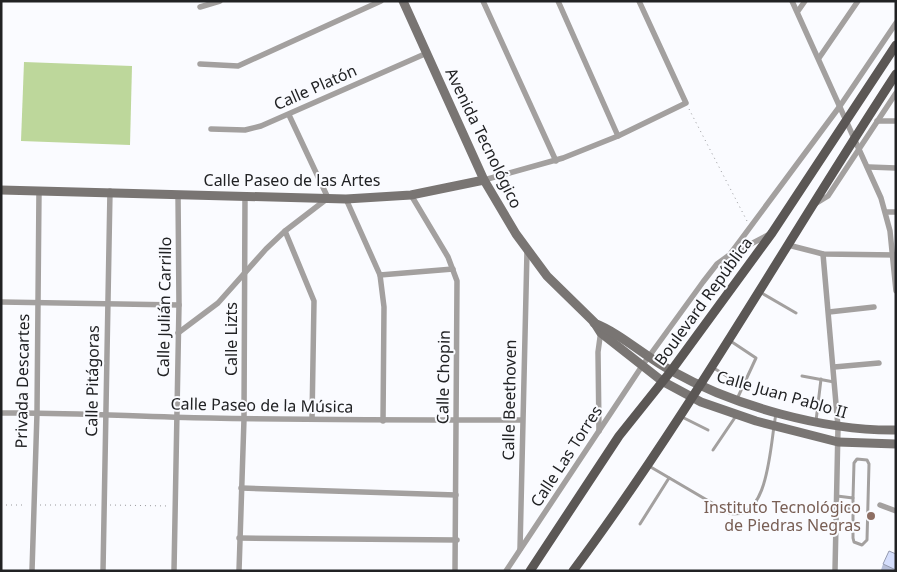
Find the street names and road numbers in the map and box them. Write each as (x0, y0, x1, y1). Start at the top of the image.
street label: Calle Platón (270, 59, 360, 115)
street label: Avenida Tecnológico (440, 64, 528, 212)
street label: Calle Paseo de las Artes (204, 169, 380, 191)
street label: Boulevard República (649, 232, 757, 370)
street label: Calle Julián Carrillo (152, 237, 176, 377)
street label: Calle Lizts (220, 302, 242, 376)
street label: Privada Descartes (10, 314, 34, 448)
street label: Calle Pitágoras (80, 325, 104, 437)
street label: Calle Chopin (431, 330, 455, 424)
street label: Calle Beethoven (497, 339, 521, 461)
street label: Calle Juan Pablo II (714, 365, 850, 423)
street label: Calle Paseo de la Música (170, 392, 354, 418)
street label: Calle Las Torres (525, 401, 607, 511)

